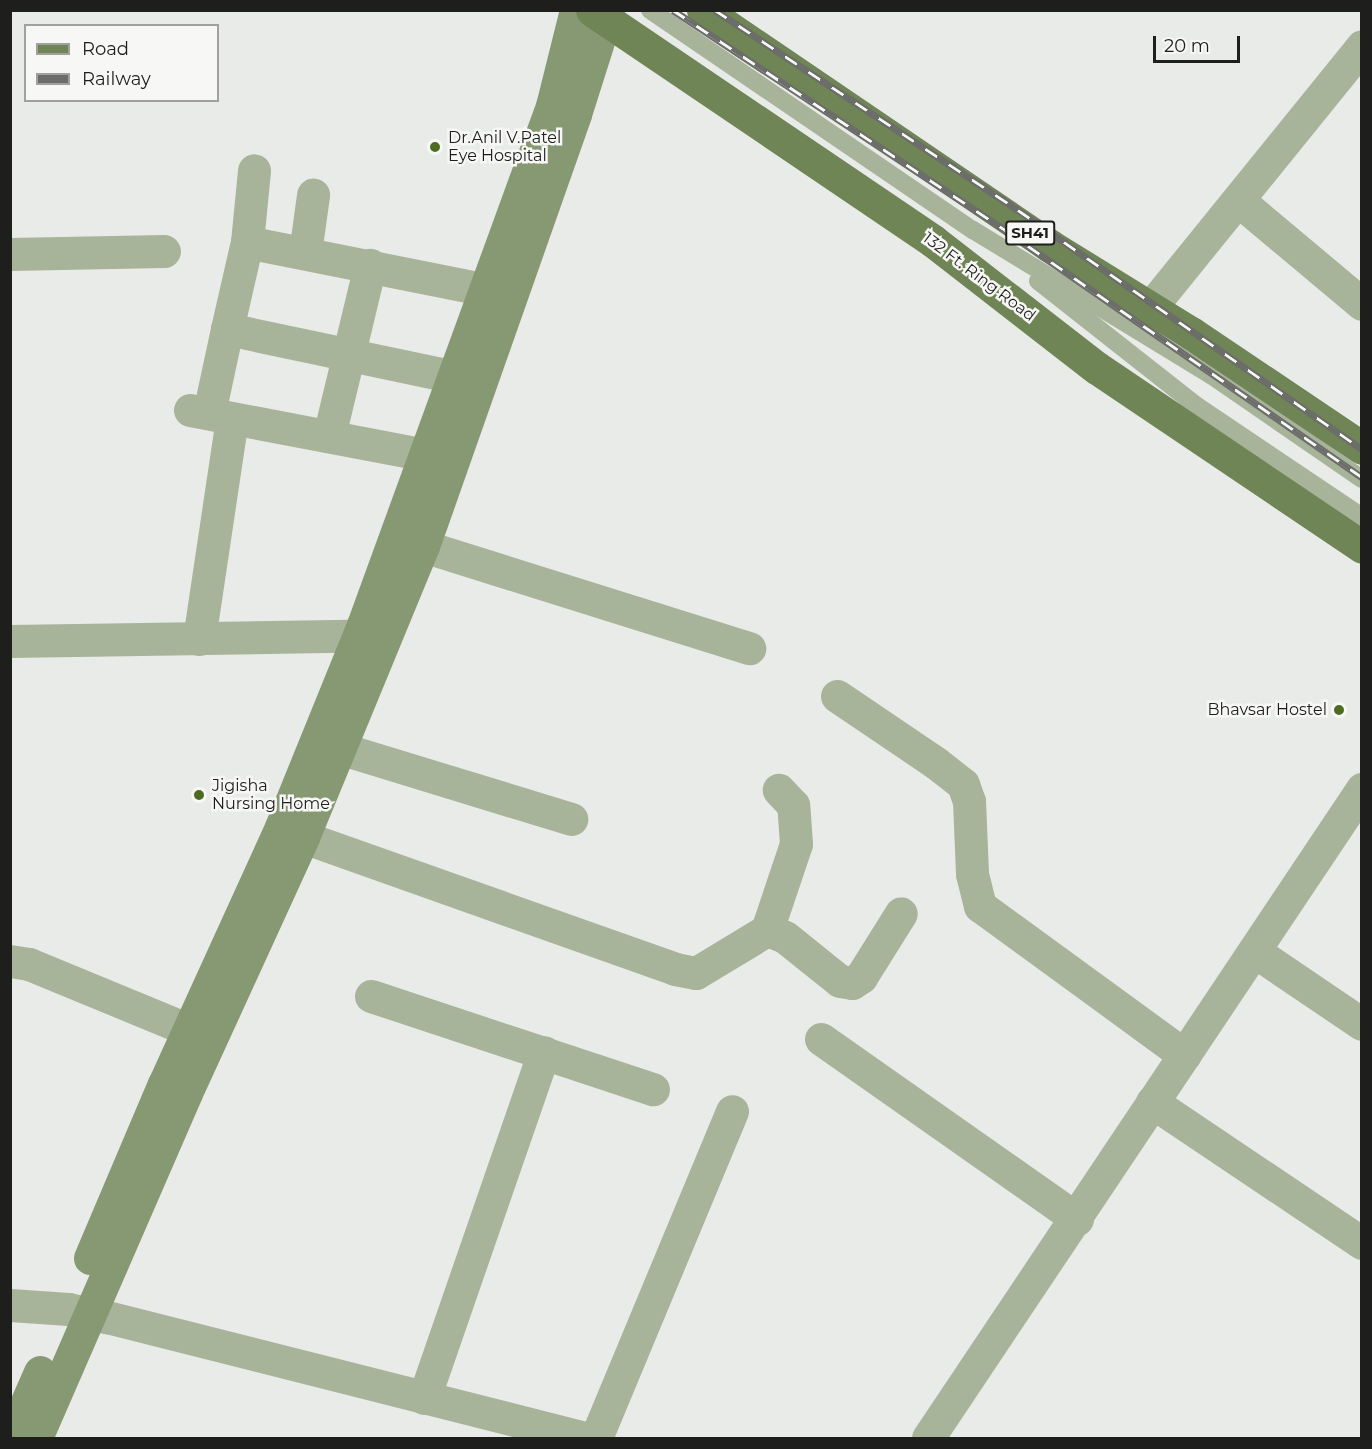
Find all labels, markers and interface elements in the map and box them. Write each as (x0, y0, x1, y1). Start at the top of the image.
legend (24, 24, 219, 102)
scale bar (1156, 24, 1243, 62)
text: 20 m (1164, 35, 1210, 57)
text: Road (82, 38, 129, 60)
text: Railway (82, 68, 151, 90)
place label: Dr.Anil V.Patel Eye Hospital (448, 128, 561, 166)
marker: Dr.Anil V.Patel Eye Hospital (426, 138, 444, 156)
road number: SH41 (1004, 221, 1056, 245)
street label: 132 Ft. Ring Road (919, 228, 1039, 326)
place label: Bhavsar Hostel (1207, 700, 1327, 720)
marker: Bhavsar Hostel (1332, 703, 1346, 717)
place label: Jigisha Nursing Home (212, 776, 330, 814)
marker: Jigisha Nursing Home (190, 786, 208, 804)

